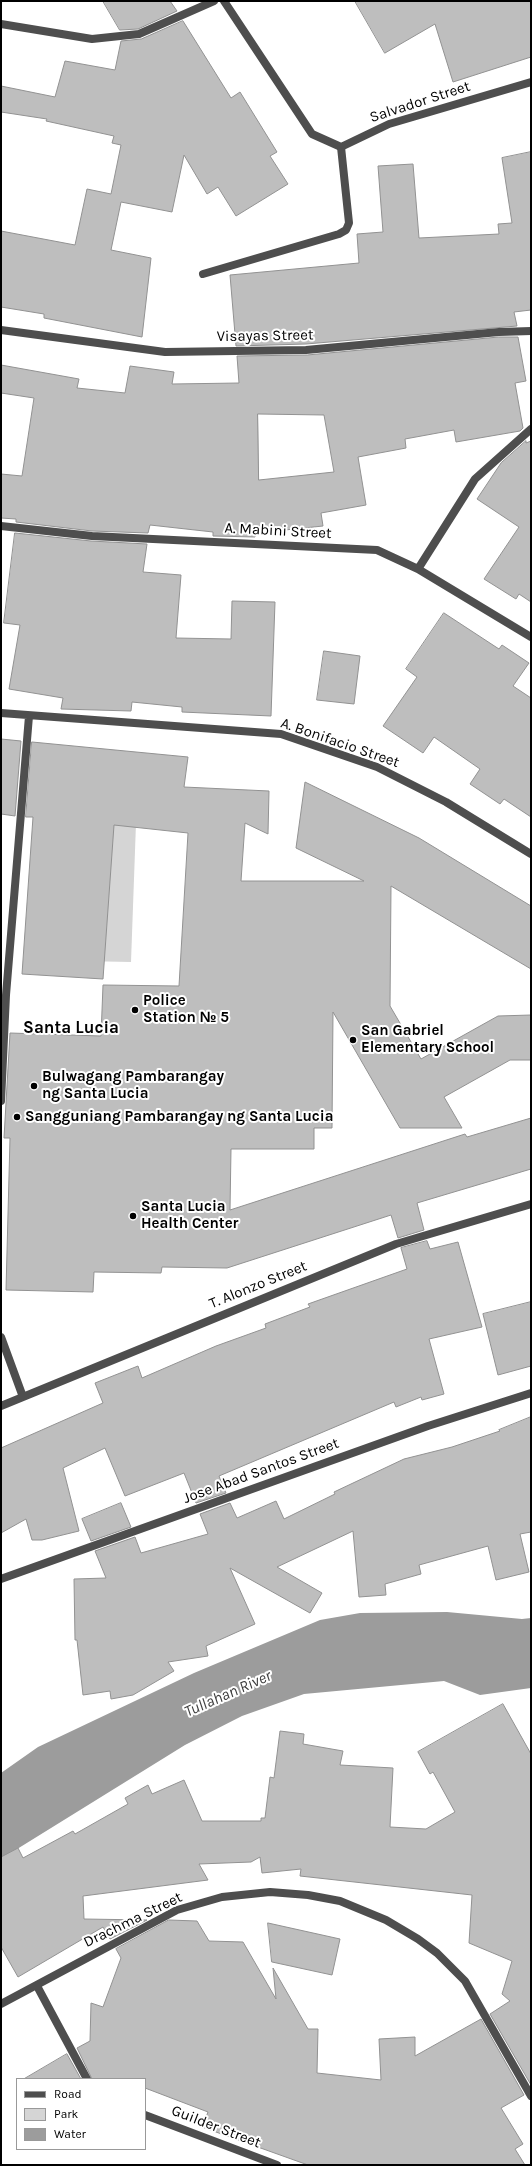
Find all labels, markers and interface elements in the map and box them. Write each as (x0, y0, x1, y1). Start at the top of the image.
street label: Salvador Street (367, 77, 473, 127)
street label: Visayas Street (216, 326, 314, 346)
street label: A. Mabini Street (224, 519, 332, 543)
street label: A. Bonifacio Street (278, 714, 402, 772)
place label: Police Station № 5 (143, 992, 229, 1027)
marker: Police Station № 5 (130, 1005, 140, 1015)
district label: Santa Lucia (23, 1018, 119, 1038)
place label: San Gabriel Elementary School (361, 1022, 494, 1057)
marker: San Gabriel Elementary School (348, 1035, 358, 1045)
place label: Bulwagang Pambarangay ng Santa Lucia (42, 1068, 224, 1103)
marker: Bulwagang Pambarangay ng Santa Lucia (29, 1081, 39, 1091)
place label: Sangguniang Pambarangay ng Santa Lucia (25, 1108, 334, 1126)
marker: Sangguniang Pambarangay ng Santa Lucia (12, 1112, 22, 1122)
place label: Santa Lucia Health Center (141, 1198, 238, 1233)
marker: Santa Lucia Health Center (128, 1211, 138, 1221)
street label: T. Alonzo Street (206, 1257, 310, 1313)
street label: Jose Abad Santos Street (181, 1434, 341, 1508)
water label: Tullahan River (182, 1666, 274, 1722)
street label: Drachma Street (81, 1888, 185, 1952)
legend (16, 2078, 146, 2150)
text: Road (54, 2087, 82, 2101)
street label: Guilder Street (169, 2102, 263, 2152)
text: Park (54, 2107, 78, 2121)
text: Water (54, 2127, 86, 2141)

